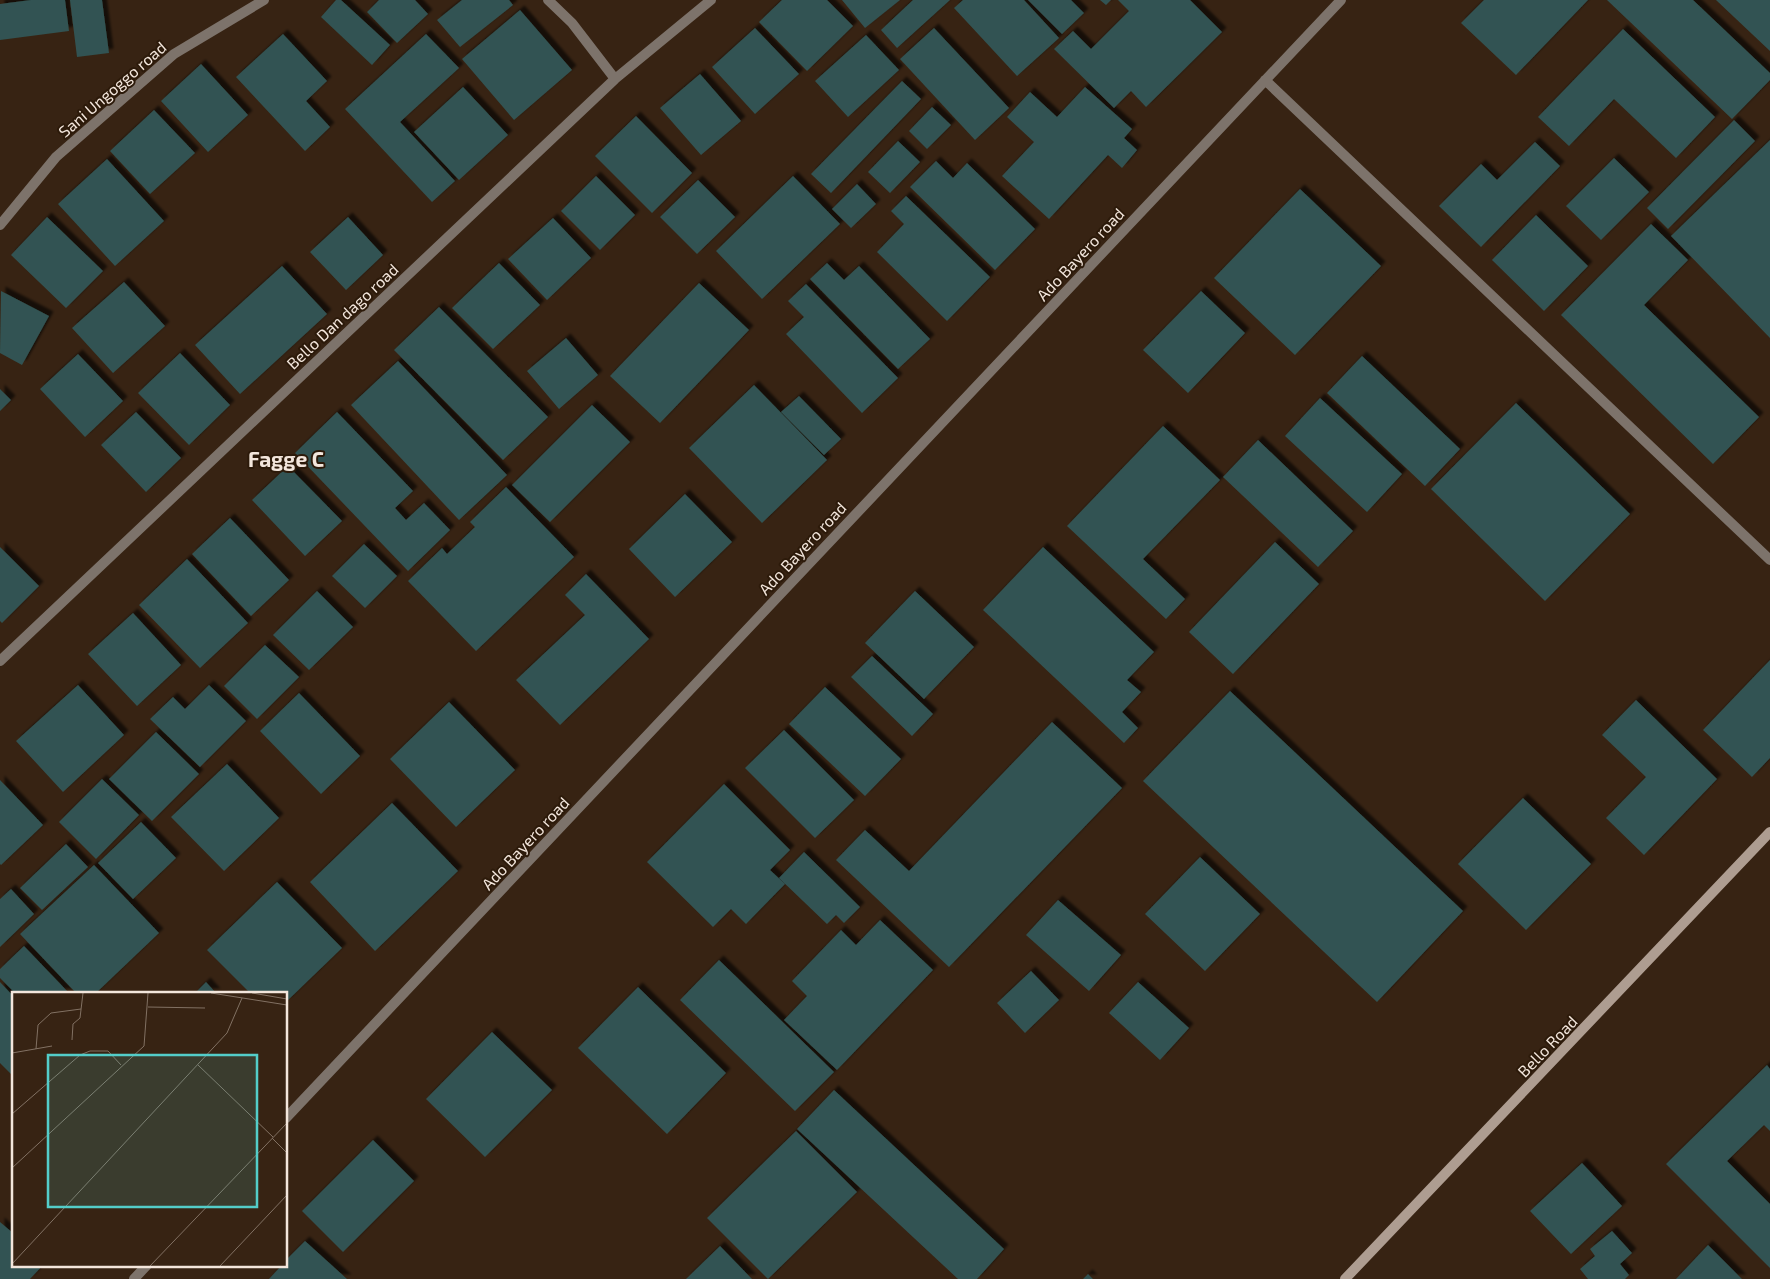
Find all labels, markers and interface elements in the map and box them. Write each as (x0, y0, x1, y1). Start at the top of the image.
street label: Sani Ungoggo road (54, 37, 170, 141)
street label: Ado Bayero road (1032, 204, 1128, 304)
street label: Bello Dan dago road (282, 259, 402, 373)
district label: Fagge C (248, 446, 324, 471)
street label: Ado Bayero road (754, 498, 850, 598)
street label: Ado Bayero road (477, 793, 573, 893)
inset map (12, 992, 288, 1266)
street label: Bello Road (1513, 1012, 1581, 1080)

